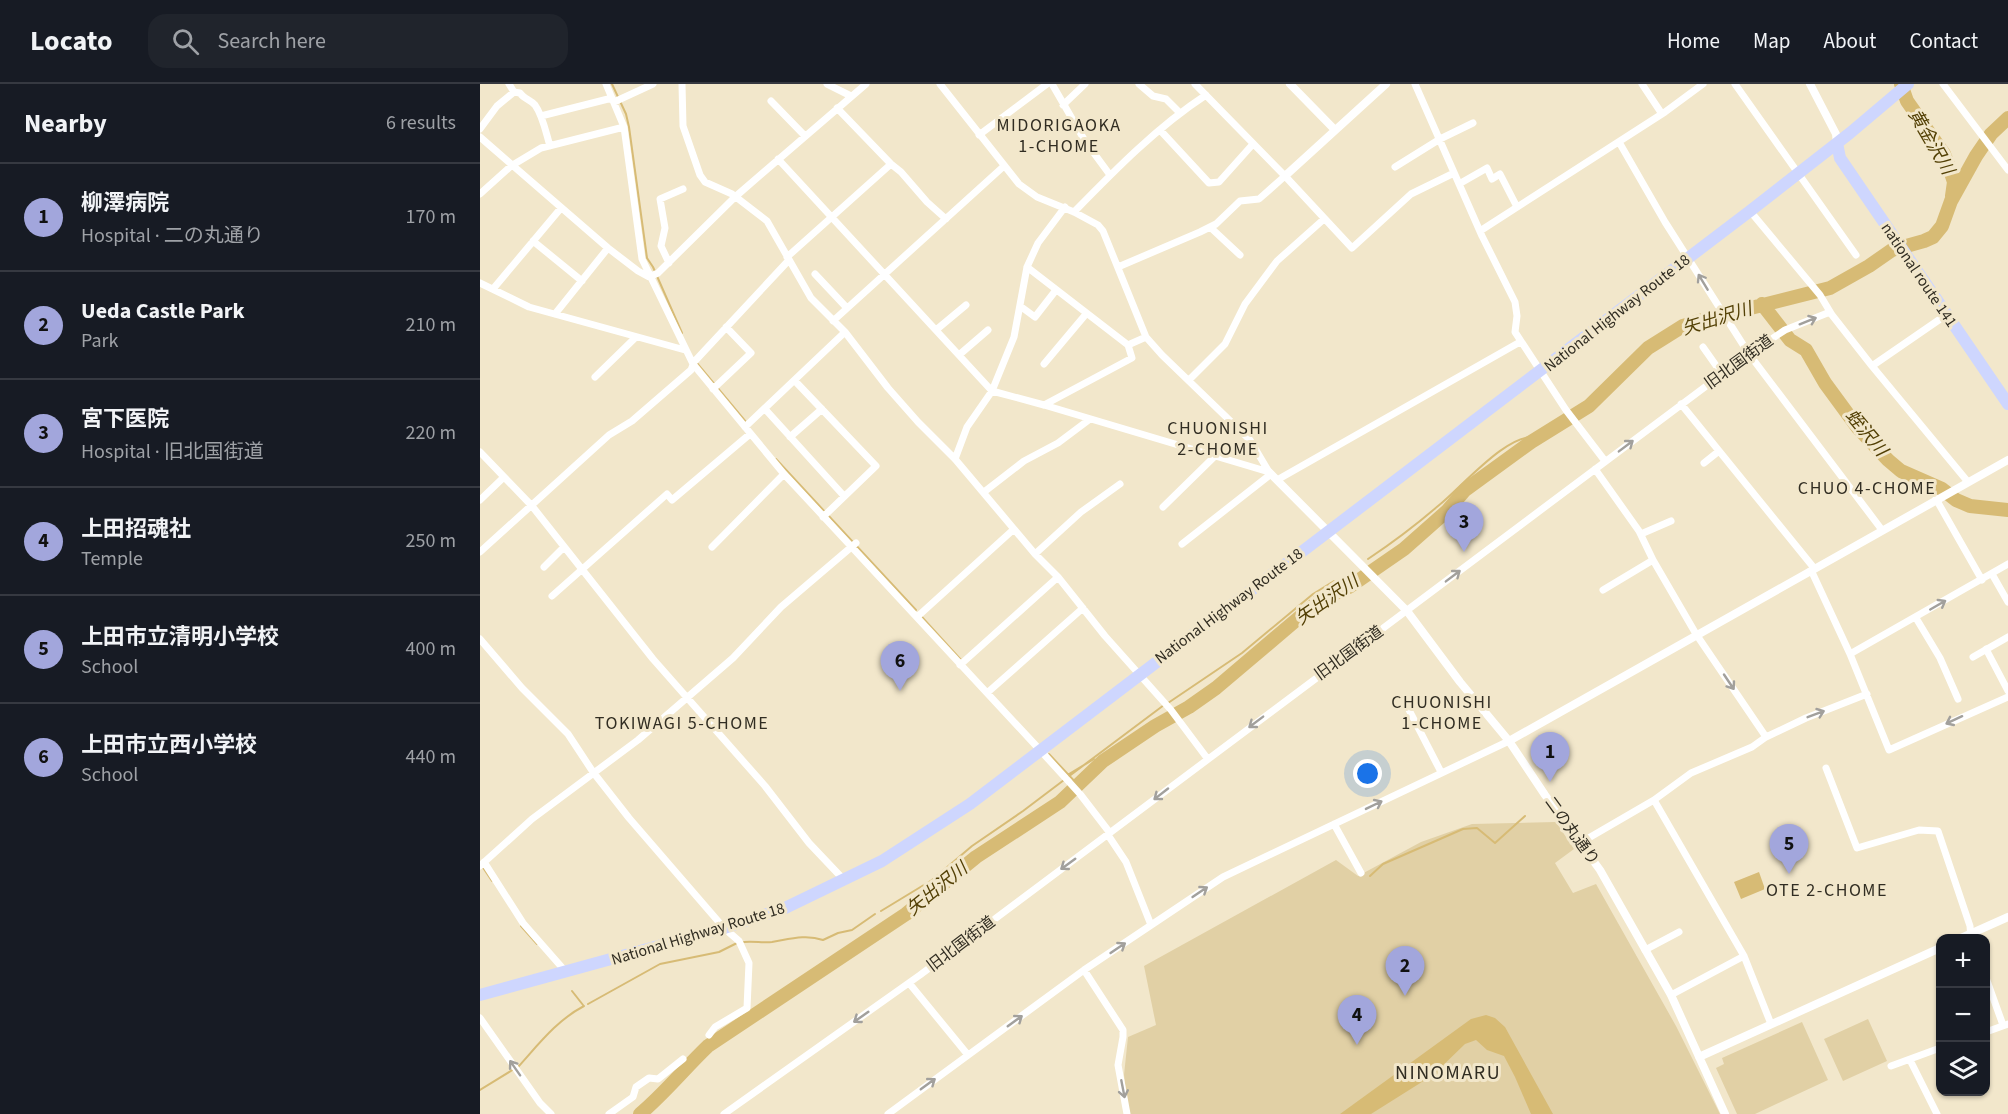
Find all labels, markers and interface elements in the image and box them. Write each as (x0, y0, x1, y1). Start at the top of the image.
search box (148, 14, 568, 68)
text: Locato (30, 21, 112, 61)
icon: search (169, 25, 202, 58)
text: Search here (217, 25, 326, 57)
text: Home (1667, 26, 1720, 56)
text: Map (1753, 26, 1791, 56)
text: About (1824, 26, 1876, 56)
text: Contact (1909, 26, 1978, 56)
text: Nearby (24, 105, 107, 142)
water label: 黄金沢川 (1902, 105, 1961, 181)
text: 6 results (386, 109, 456, 137)
district label: MIDORIGAOKA 1-CHOME (997, 113, 1121, 159)
text: 柳澤病院 (81, 187, 169, 219)
text: 1 (38, 203, 49, 231)
text: 170 m (406, 203, 456, 231)
street label: national route 141 (1876, 218, 1962, 332)
text: Hospital · 二の丸通り (81, 222, 264, 250)
street label: National Highway Route 18 (1539, 249, 1695, 377)
one-way arrow (1697, 274, 1709, 291)
text: Ueda Castle Park (81, 295, 245, 327)
water label: 矢出沢川 (1679, 296, 1757, 341)
text: 2 (38, 311, 49, 339)
text: 210 m (406, 311, 456, 339)
one-way arrow (1798, 314, 1817, 325)
text: Park (81, 327, 118, 355)
street label: 旧北国街道 (1700, 330, 1778, 394)
text: 宮下医院 (81, 403, 169, 435)
water label: 蛭沢川 (1839, 404, 1894, 463)
district label: CHUONISHI 2-CHOME (1167, 416, 1269, 462)
text: 3 (38, 419, 49, 447)
text: 220 m (406, 419, 456, 447)
text: Hospital · 旧北国街道 (81, 438, 264, 466)
one-way arrow (1617, 439, 1633, 452)
district label: CHUO 4-CHOME (1798, 476, 1936, 501)
pin: 3 (1444, 502, 1484, 552)
text: 上田招魂社 (81, 513, 191, 545)
text: 4 (38, 527, 49, 555)
text: 250 m (406, 527, 456, 555)
street label: National Highway Route 18 (1150, 543, 1308, 669)
text: Temple (81, 545, 143, 573)
water label: 矢出沢川 (1290, 568, 1365, 631)
one-way arrow (1445, 570, 1461, 582)
one-way arrow (1929, 599, 1946, 611)
text: 上田市立清明小学校 (81, 621, 279, 653)
street label: 旧北国街道 (1310, 621, 1388, 685)
text: 5 (38, 635, 49, 663)
text: 400 m (406, 635, 456, 663)
pin: 6 (880, 642, 920, 691)
text: School (81, 653, 138, 681)
one-way arrow (1723, 674, 1735, 690)
district label: CHUONISHI 1-CHOME (1391, 690, 1493, 736)
one-way arrow (1806, 708, 1824, 719)
district label: TOKIWAGI 5-CHOME (595, 711, 769, 736)
one-way arrow (1248, 715, 1264, 728)
one-way arrow (1946, 715, 1964, 726)
text: 上田市立西小学校 (81, 729, 257, 761)
pin: 1 (1530, 732, 1570, 782)
text: 6 (38, 743, 49, 771)
text: 440 m (406, 743, 456, 771)
your location (1353, 759, 1382, 788)
text: School (81, 761, 138, 789)
one-way arrow (1153, 788, 1169, 800)
street label: 二の丸通り (1540, 792, 1604, 870)
one-way arrow (1365, 798, 1383, 810)
pin: 5 (1770, 824, 1808, 874)
water label: 矢出沢川 (901, 855, 974, 921)
one-way arrow (1060, 858, 1076, 871)
district label: OTE 2-CHOME (1766, 878, 1888, 903)
one-way arrow (1191, 886, 1208, 898)
street label: National Highway Route 18 (609, 897, 787, 971)
street label: 旧北国街道 (922, 911, 1000, 977)
map controls (1936, 934, 1990, 1096)
button: + (1936, 934, 1990, 988)
one-way arrow (1109, 941, 1126, 953)
pin: 2 (1386, 946, 1424, 996)
button: − (1936, 988, 1990, 1042)
pin: 4 (1338, 996, 1376, 1045)
one-way arrow (854, 1011, 870, 1023)
one-way arrow (1007, 1015, 1023, 1028)
button: layers (1936, 1042, 1990, 1096)
district label: NINOMARU (1395, 1059, 1501, 1087)
one-way arrow (509, 1060, 521, 1076)
one-way arrow (920, 1078, 936, 1091)
one-way arrow (1117, 1079, 1128, 1099)

